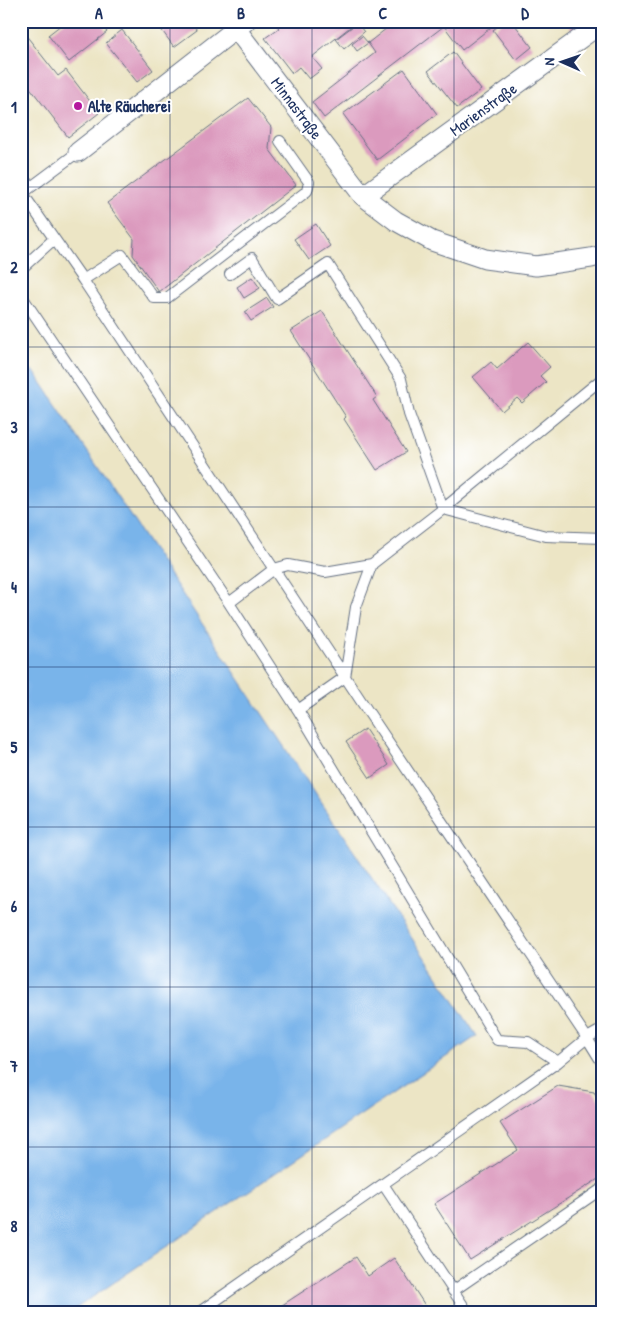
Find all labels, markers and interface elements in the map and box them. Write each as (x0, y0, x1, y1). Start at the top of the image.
text: A (95, 2, 103, 24)
text: B (237, 2, 245, 24)
text: C (379, 2, 388, 24)
text: D (521, 2, 529, 24)
north arrow (536, 38, 586, 88)
text: N (539, 57, 558, 66)
street label: Minnastraße (266, 72, 328, 144)
street label: Marienstraße (445, 77, 522, 141)
place label: Alte Räucherei (88, 95, 171, 117)
text: 1 (11, 96, 17, 118)
marker: Alte Räucherei (72, 100, 84, 112)
text: 2 (10, 256, 18, 278)
text: 3 (10, 416, 18, 438)
text: 4 (11, 576, 17, 598)
text: 5 (11, 736, 18, 758)
text: 6 (11, 895, 18, 917)
text: 7 (9, 1055, 18, 1077)
text: 8 (11, 1215, 18, 1237)

